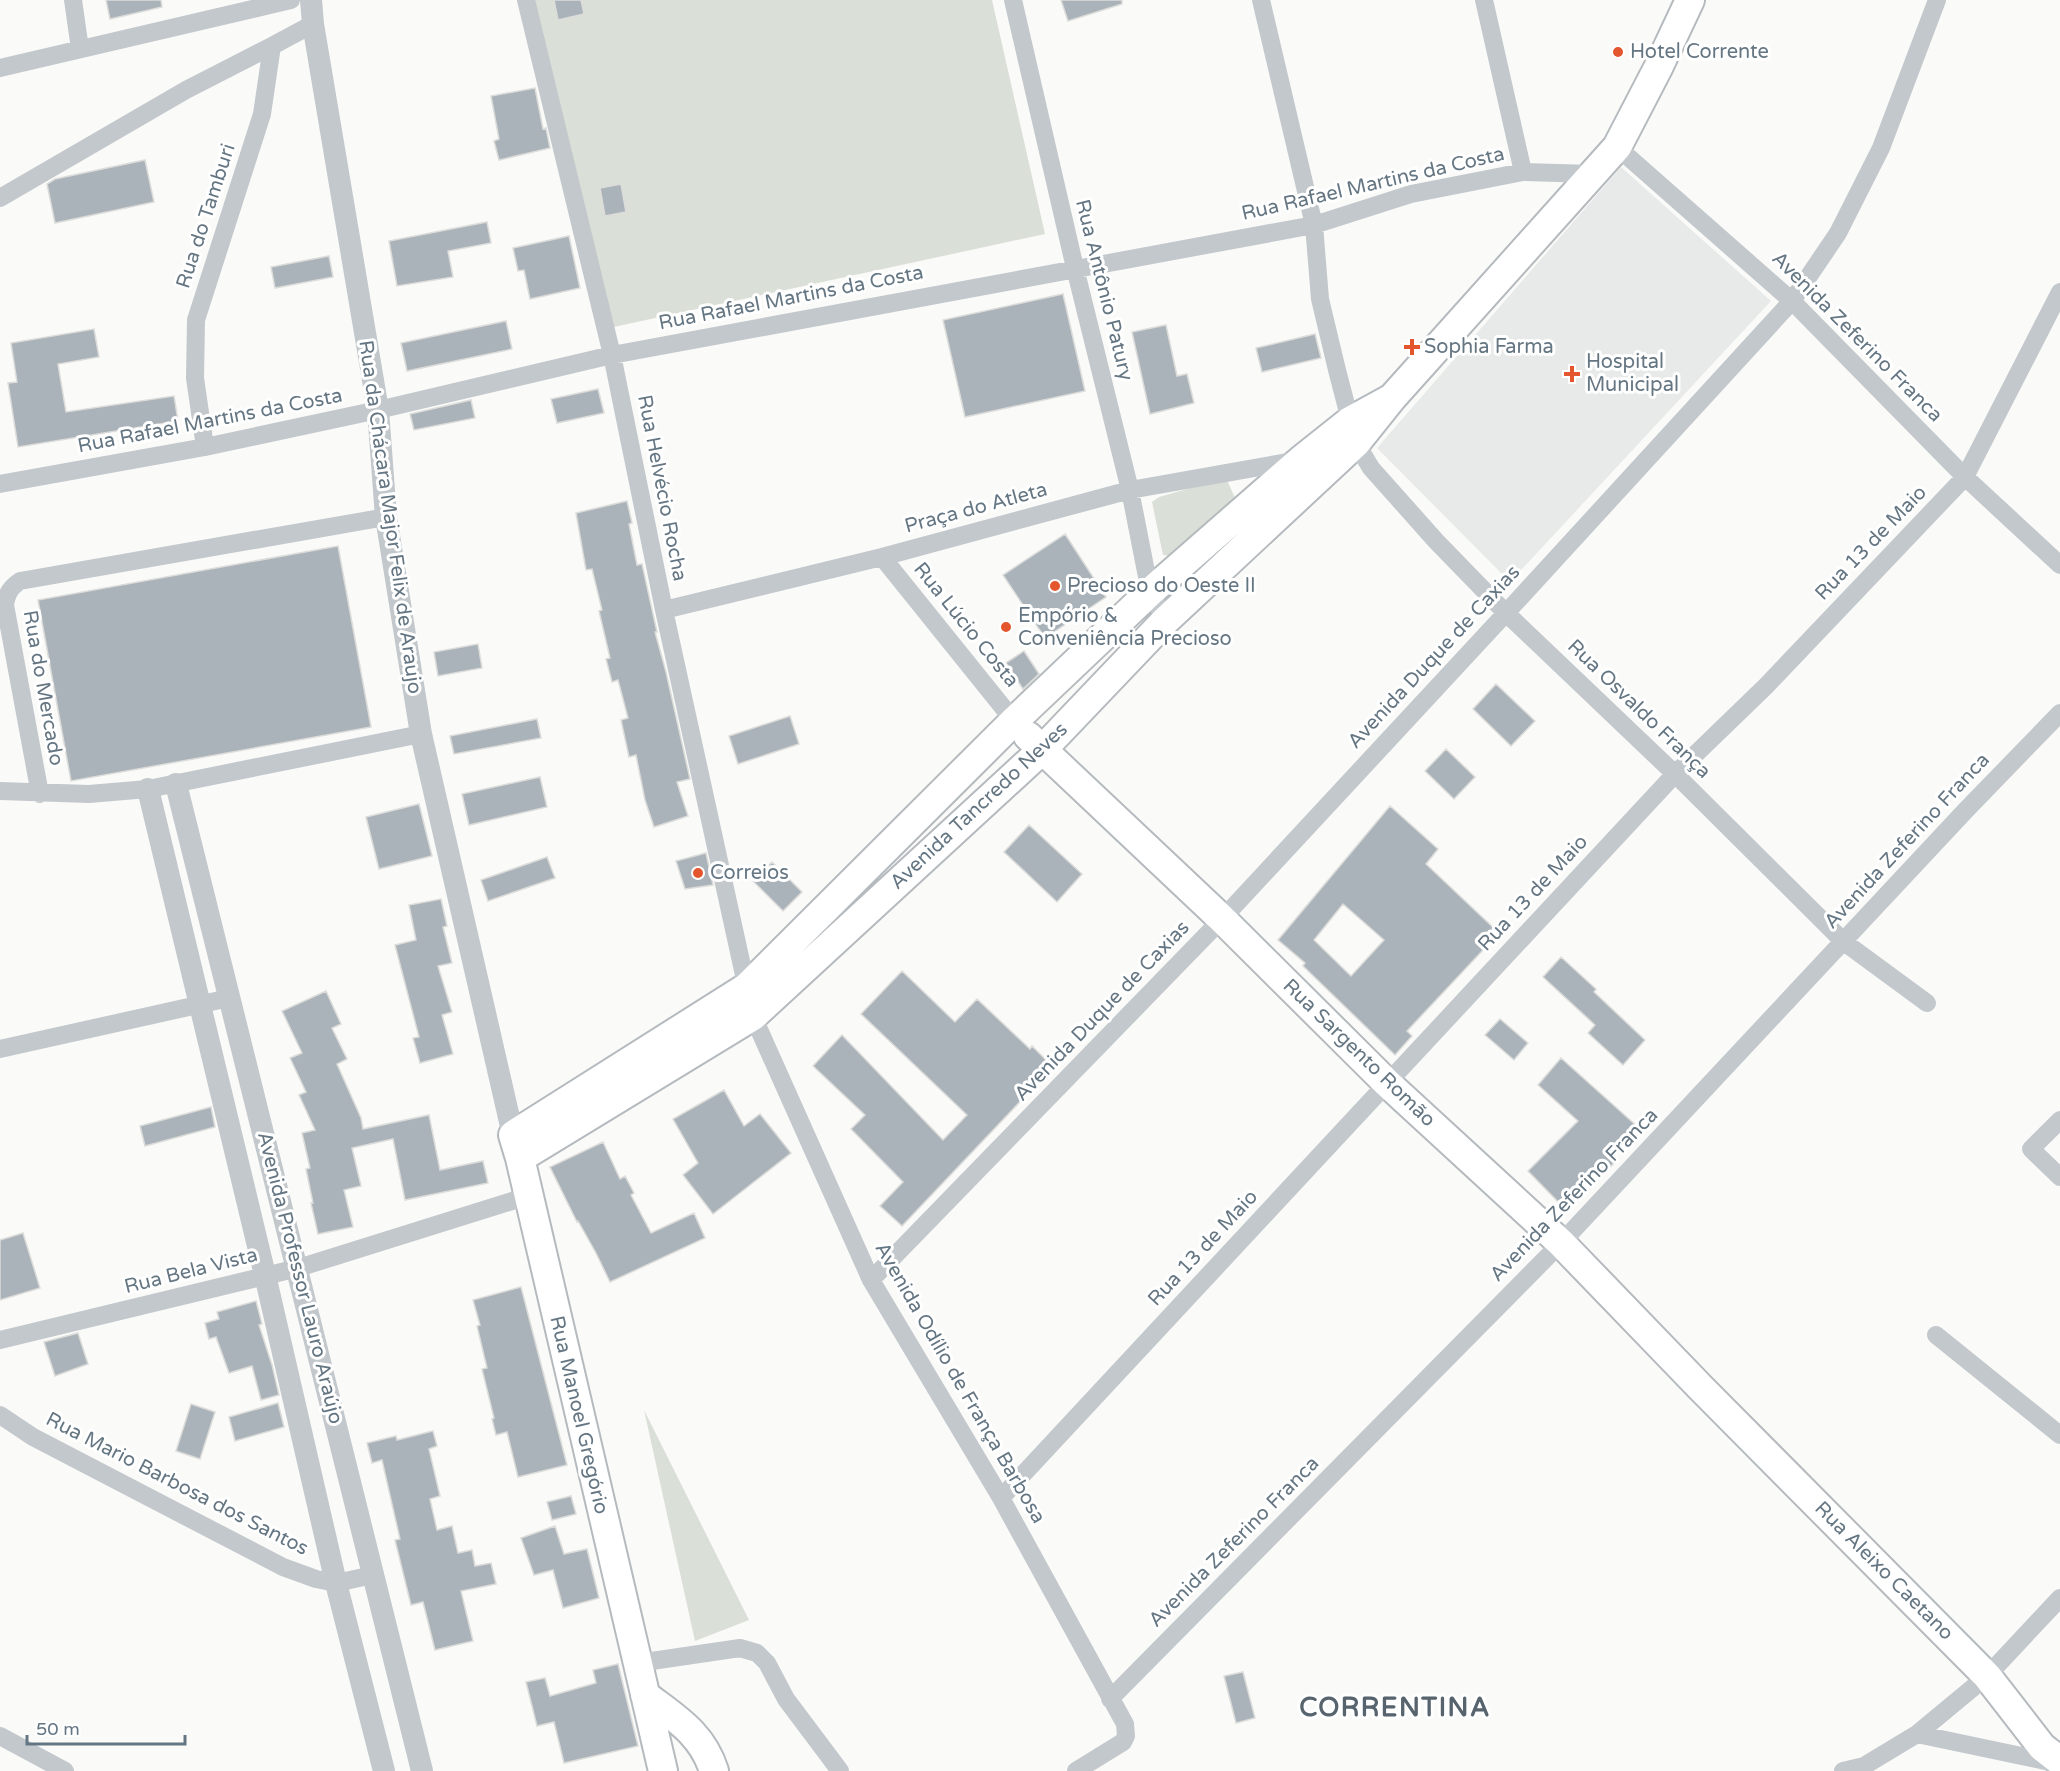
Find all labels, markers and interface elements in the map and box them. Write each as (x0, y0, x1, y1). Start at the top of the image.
place label: Hotel Corrente (1630, 40, 1769, 64)
marker: Hotel Corrente (1611, 45, 1625, 59)
street label: Rua do Tamburi (171, 141, 241, 291)
street label: Rua Rafael Martins da Costa (1239, 142, 1507, 226)
street label: Rua Antônio Patury (1070, 197, 1138, 383)
street label: Avenida Zeferino Franca (1767, 247, 1947, 427)
street label: Rua Rafael Martins da Costa (657, 261, 925, 335)
place label: Sophia Farma (1424, 335, 1554, 359)
street label: Rua da Chácara Major Felix de Araujo (353, 339, 427, 695)
marker: Sophia Farma (1405, 340, 1419, 354)
place label: Hospital Municipal (1586, 350, 1679, 397)
marker: Hospital Municipal (1563, 365, 1581, 383)
street label: Rua Rafael Martins da Costa (76, 384, 344, 458)
street label: Rua Helvécio Rocha (632, 393, 692, 583)
street label: Praça do Atleta (902, 477, 1050, 539)
street label: Rua 13 de Maio (1810, 481, 1932, 605)
street label: Rua Lúcio Costa (908, 558, 1024, 692)
street label: Avenida Duque de Caxias (1343, 561, 1525, 753)
place label: Precioso do Oeste II (1067, 574, 1256, 598)
marker: Precioso do Oeste II (1048, 579, 1062, 593)
place label: Empório & Conveniência Precioso (1018, 604, 1232, 651)
street label: Rua do Mercado (18, 608, 68, 768)
marker: Empório & Conveniência Precioso (999, 620, 1013, 634)
street label: Rua Osvaldo França (1562, 634, 1716, 784)
street label: Avenida Tancredo Neves (885, 717, 1073, 895)
street label: Avenida Zeferino Franca (1819, 748, 1995, 934)
street label: Rua 13 de Maio (1473, 830, 1593, 956)
place label: Correios (710, 861, 789, 885)
marker: Correios (691, 866, 705, 880)
street label: Avenida Duque de Caxias (1009, 916, 1195, 1106)
street label: Rua Sargento Romão (1278, 974, 1440, 1132)
street label: Avenida Zeferino Franca (1485, 1103, 1663, 1287)
street label: Avenida Professor Lauro Araújo (252, 1129, 348, 1427)
street label: Rua 13 de Maio (1143, 1185, 1263, 1311)
street label: Avenida Odílio de França Barbosa (870, 1238, 1050, 1528)
street label: Rua Bela Vista (122, 1243, 260, 1299)
street label: Rua Manoel Gregório (545, 1314, 613, 1516)
street label: Rua Mario Barbosa dos Santos (42, 1407, 312, 1561)
street label: Avenida Zeferino Franca (1144, 1452, 1324, 1632)
street label: Rua Aleixo Caetano (1810, 1497, 1958, 1645)
district label: CORRENTINA (1299, 1692, 1491, 1723)
scale bar (27, 1708, 184, 1746)
text: 50 m (36, 1718, 80, 1740)

